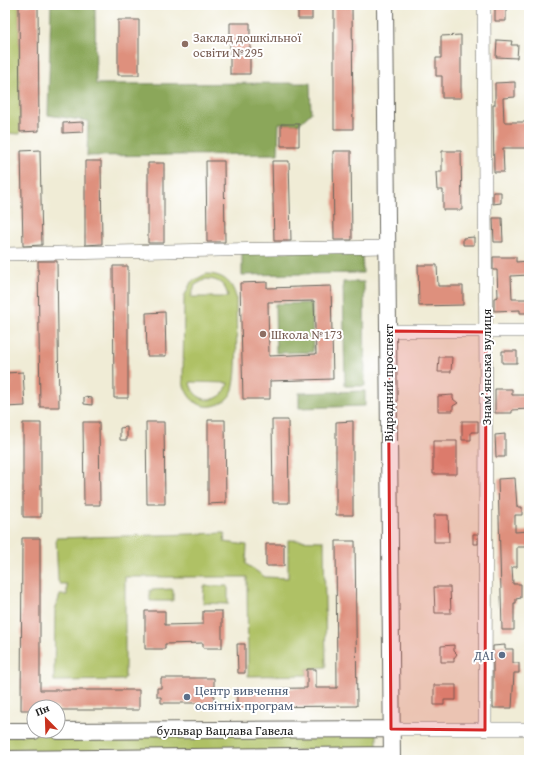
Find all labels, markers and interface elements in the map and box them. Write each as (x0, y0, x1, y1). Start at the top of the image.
place label: Заклад дошкільної освіти №295 (193, 28, 301, 62)
marker: Заклад дошкільної освіти №295 (180, 39, 190, 49)
street label: Знамʼянська вулиця (477, 308, 496, 425)
street label: Відрадний проспект (379, 324, 398, 442)
place label: Школа №173 (271, 325, 343, 344)
marker: Школа №173 (258, 329, 268, 339)
place label: ДАІ (473, 646, 494, 665)
marker: ДАІ (497, 650, 507, 660)
place label: Центр вивчення освітніх програм (195, 681, 293, 715)
marker: Центр вивчення освітніх програм (182, 692, 192, 702)
north arrow (26, 699, 66, 739)
text: Пн (32, 700, 52, 720)
street label: бульвар Вацлава Гавела (157, 721, 294, 740)

